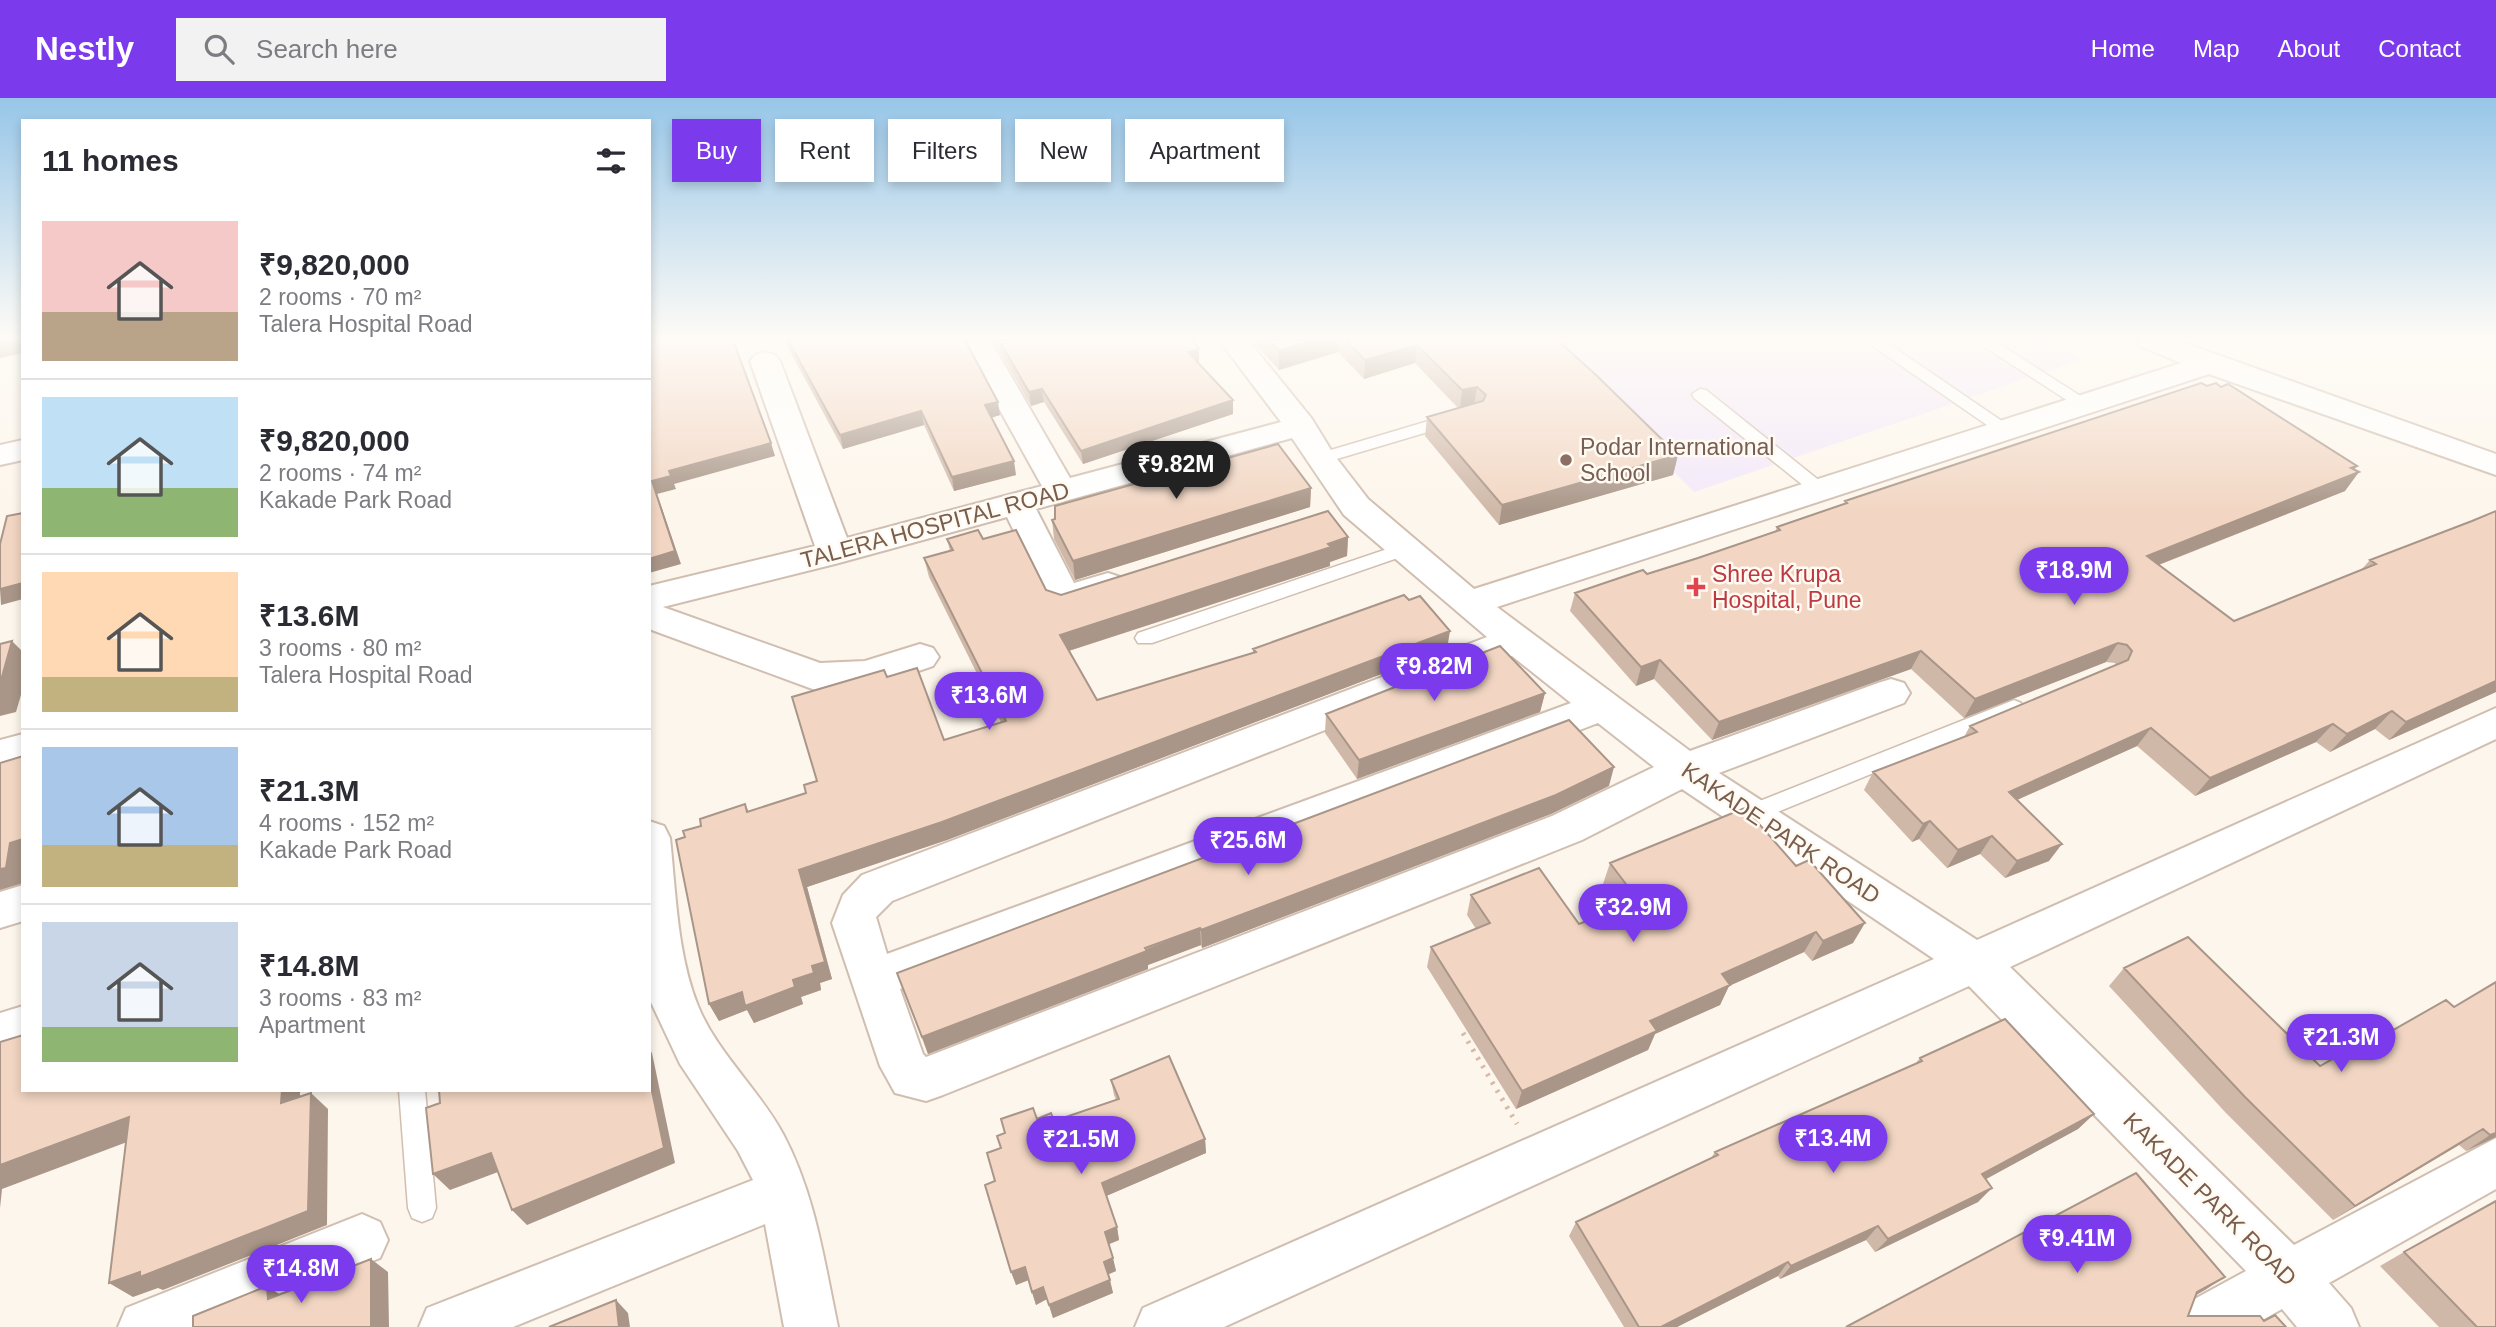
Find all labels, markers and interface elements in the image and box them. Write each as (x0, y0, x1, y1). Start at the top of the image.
search box (176, 18, 666, 81)
text: Nestly (35, 30, 134, 67)
icon: search (200, 30, 238, 68)
text: Search here (256, 34, 398, 64)
text: Home (2091, 35, 2155, 62)
text: Map (2193, 35, 2240, 62)
text: About (2278, 35, 2340, 62)
text: Contact (2378, 35, 2461, 62)
chip: Buy (672, 119, 761, 182)
chip: Rent (775, 119, 874, 182)
chip: Filters (888, 119, 1001, 182)
chip: New (1015, 119, 1111, 182)
chip: Apartment (1125, 119, 1284, 182)
icon: filters (592, 142, 630, 180)
text: 11 homes (42, 144, 179, 177)
text: ₹9,820,000 (259, 248, 410, 281)
icon: home (98, 249, 182, 333)
text: 2 rooms · 70 m² (259, 284, 421, 310)
text: Talera Hospital Road (259, 311, 473, 337)
text: ₹9,820,000 (259, 424, 410, 457)
icon: home (98, 425, 182, 509)
place label: Podar International School (1580, 434, 1774, 486)
pin: ₹9.82M (1119, 442, 1233, 501)
text: ₹9.82M (1137, 451, 1215, 477)
marker: Podar International School (1558, 452, 1574, 468)
text: 2 rooms · 74 m² (259, 460, 421, 486)
street label: TALERA HOSPITAL ROAD (798, 477, 1072, 573)
text: Kakade Park Road (259, 487, 452, 513)
pin: ₹18.9M (2017, 547, 2131, 607)
text: ₹18.9M (2035, 557, 2113, 583)
place label: Shree Krupa Hospital, Pune (1712, 561, 1862, 613)
marker: Shree Krupa Hospital, Pune (1686, 577, 1706, 597)
text: ₹13.6M (259, 599, 360, 632)
icon: home (98, 600, 182, 684)
text: 3 rooms · 80 m² (259, 635, 421, 661)
pin: ₹9.82M (1377, 644, 1491, 703)
text: ₹9.82M (1395, 653, 1473, 679)
text: Talera Hospital Road (259, 662, 473, 688)
pin: ₹13.6M (932, 672, 1046, 732)
text: ₹13.6M (950, 682, 1028, 708)
street label: KAKADE PARK ROAD (1677, 757, 1885, 909)
text: ₹21.3M (259, 774, 360, 807)
icon: home (98, 775, 182, 859)
text: 4 rooms · 152 m² (259, 810, 434, 836)
pin: ₹25.6M (1191, 818, 1305, 877)
text: ₹25.6M (1209, 827, 1287, 853)
text: Kakade Park Road (259, 837, 452, 863)
pin: ₹32.9M (1576, 884, 1690, 944)
text: ₹32.9M (1594, 894, 1672, 920)
text: ₹14.8M (259, 949, 360, 982)
icon: home (98, 950, 182, 1034)
text: 3 rooms · 83 m² (259, 985, 421, 1011)
text: Apartment (259, 1012, 365, 1038)
pin: ₹21.3M (2284, 1014, 2398, 1074)
text: ₹21.3M (2302, 1024, 2380, 1050)
street label: KAKADE PARK ROAD (2118, 1107, 2302, 1291)
pin: ₹21.5M (1024, 1116, 1138, 1176)
pin: ₹13.4M (1776, 1116, 1890, 1175)
text: ₹13.4M (1794, 1125, 1872, 1151)
text: ₹21.5M (1042, 1126, 1120, 1152)
pin: ₹9.41M (2020, 1216, 2134, 1275)
text: ₹9.41M (2038, 1225, 2116, 1251)
pin: ₹14.8M (244, 1246, 358, 1305)
text: ₹14.8M (262, 1255, 340, 1281)

